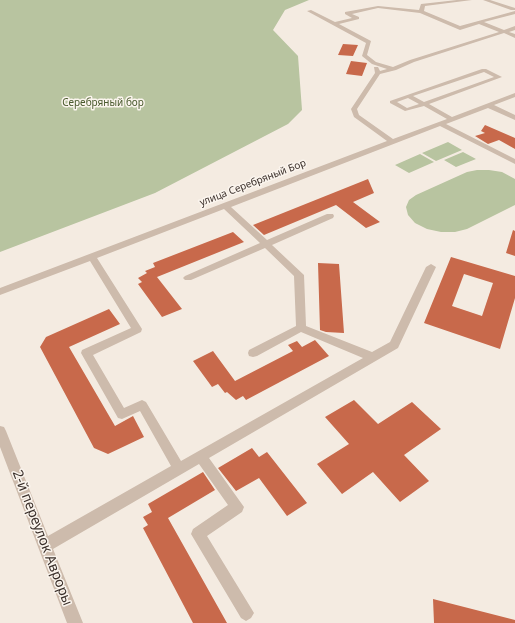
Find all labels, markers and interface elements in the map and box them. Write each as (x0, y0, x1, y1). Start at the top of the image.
park label: Серебряный бор (62, 97, 144, 109)
street label: улица Серебряный Бор (198, 157, 308, 209)
street label: 2-й переулок Авроры (8, 468, 76, 608)

